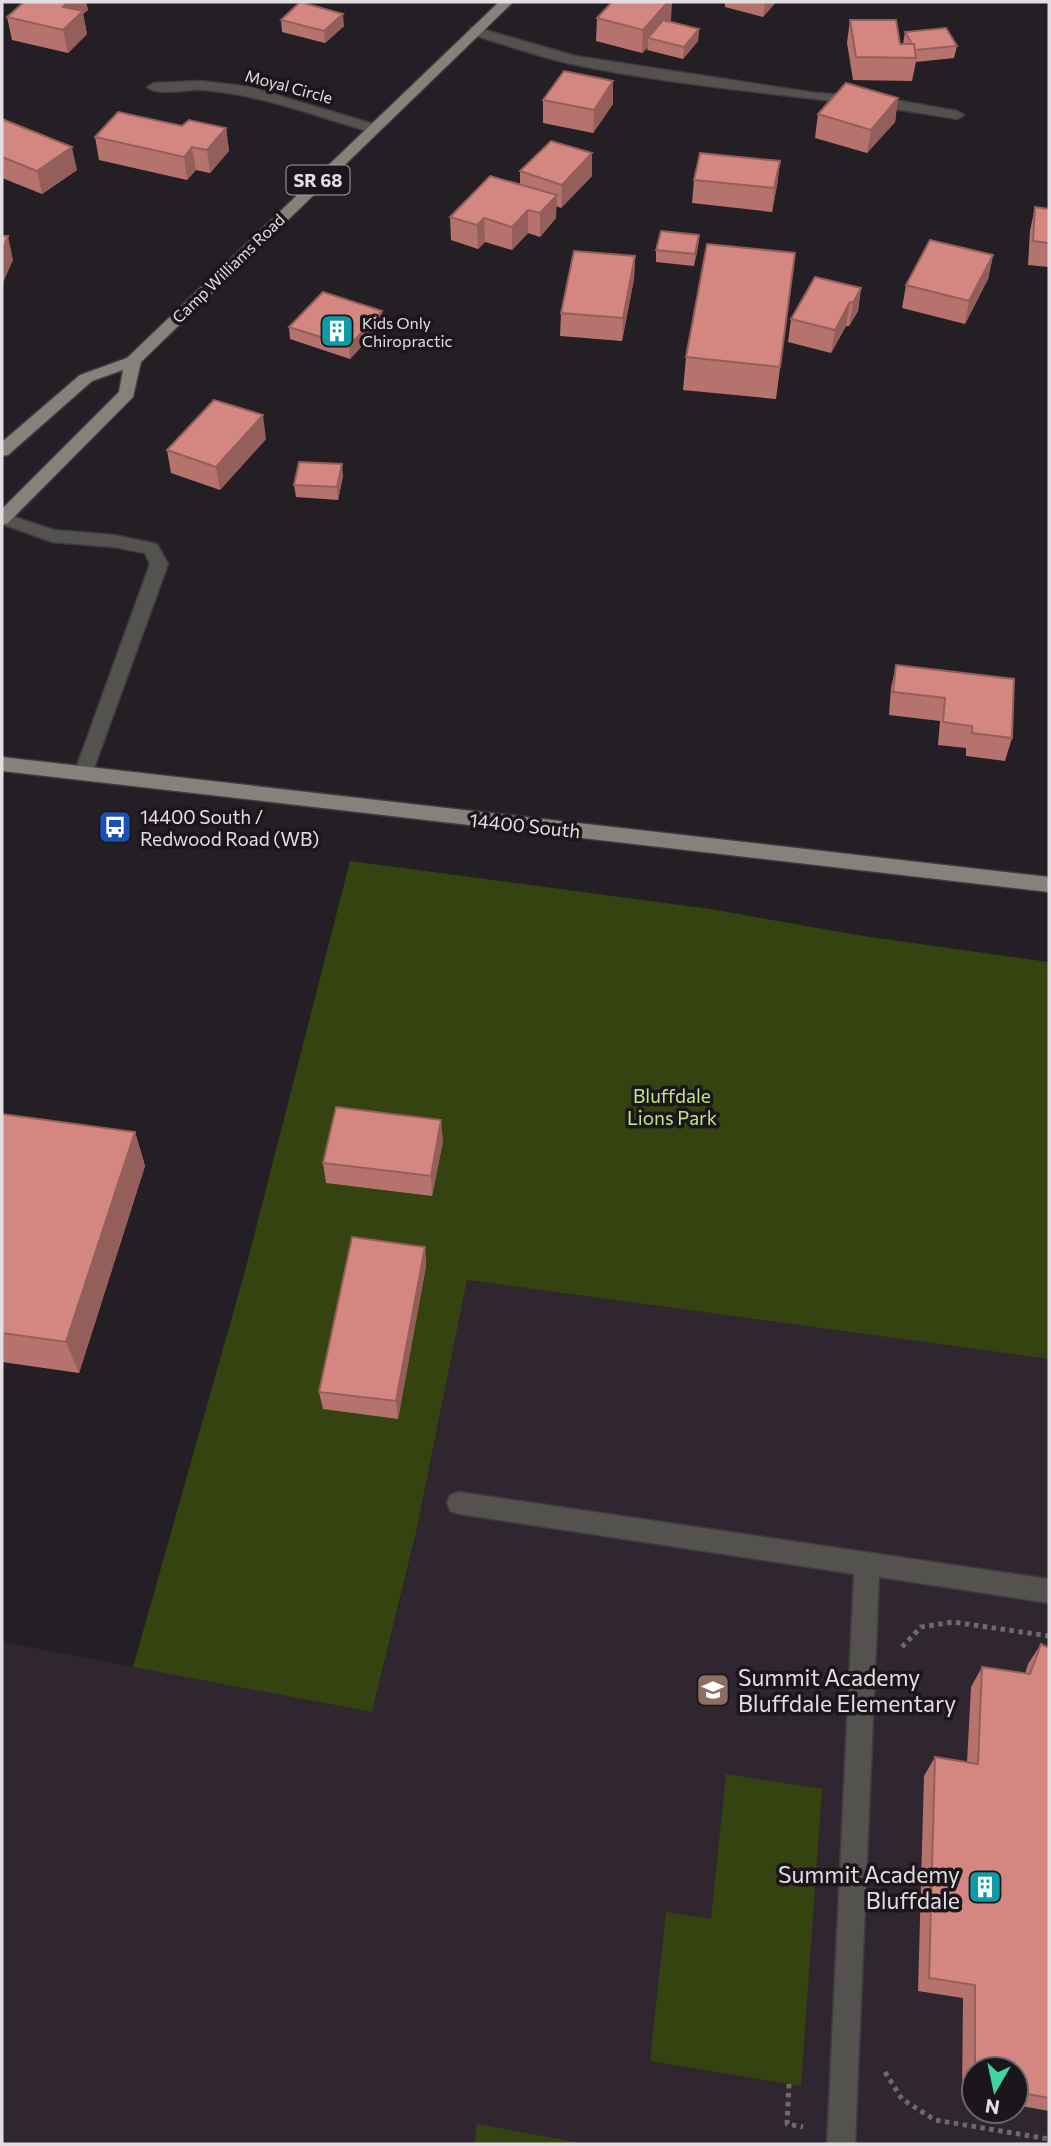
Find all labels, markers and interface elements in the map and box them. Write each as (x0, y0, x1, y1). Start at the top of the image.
street label: Moyal Circle (243, 65, 335, 107)
road number: SR 68 (286, 166, 350, 195)
street label: Camp Williams Road (168, 210, 288, 326)
building icon: Kids Only Chiropractic (318, 312, 356, 350)
place label: Kids Only Chiropractic (362, 313, 453, 350)
place label: 14400 South / Redwood Road (WB) (140, 805, 319, 850)
bus stop icon: 14400 South / Redwood Road (WB) (96, 808, 134, 846)
street label: 14400 South (469, 808, 581, 842)
park label: Bluffdale Lions Park (627, 1084, 717, 1129)
place label: Summit Academy Bluffdale Elementary (738, 1663, 956, 1717)
school or university icon: Summit Academy Bluffdale Elementary (694, 1671, 732, 1709)
place label: Summit Academy Bluffdale (778, 1860, 960, 1914)
building icon: Summit Academy Bluffdale (966, 1868, 1004, 1906)
north arrow (960, 2055, 1030, 2125)
text: N (983, 2095, 1001, 2120)

